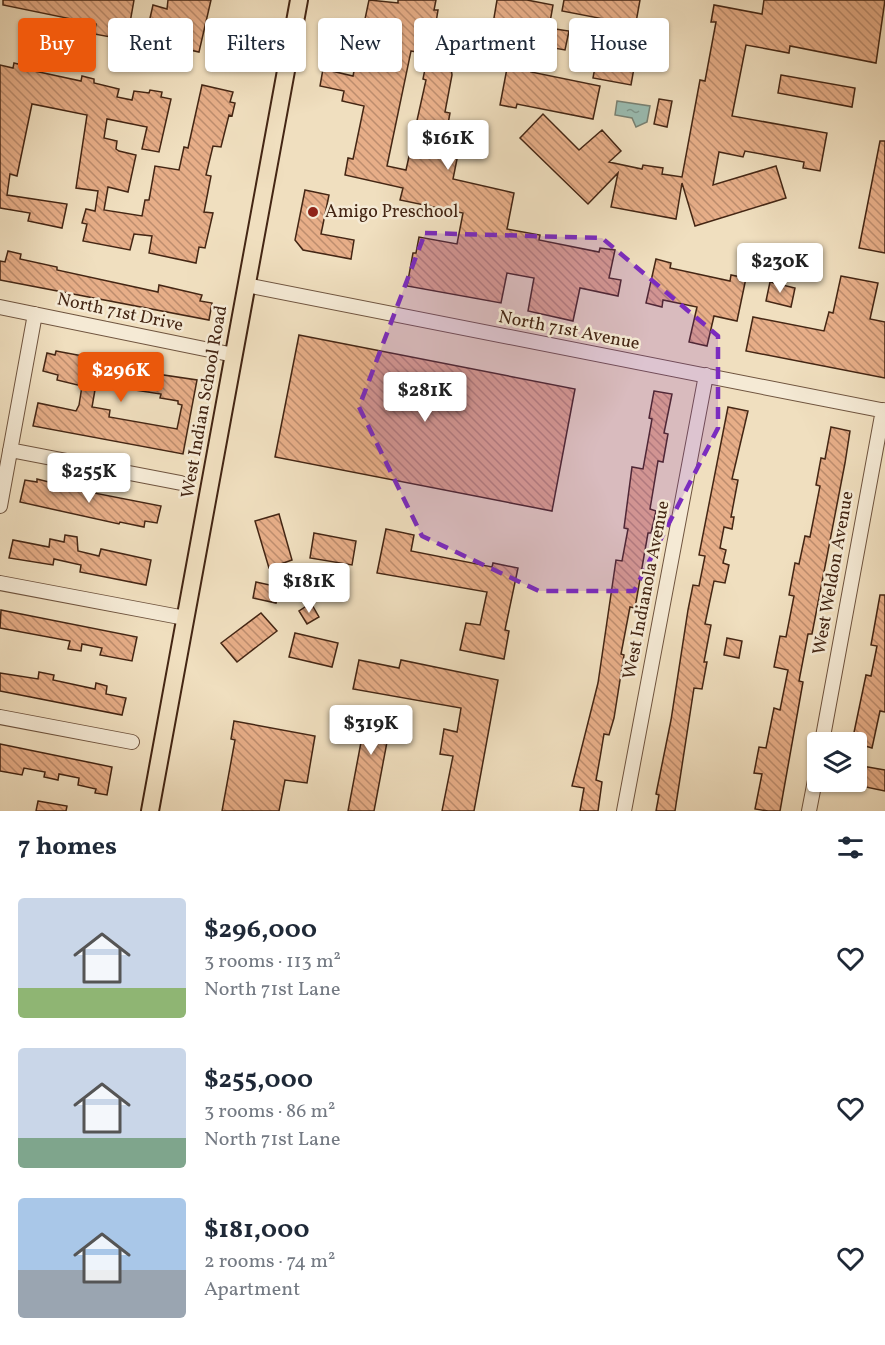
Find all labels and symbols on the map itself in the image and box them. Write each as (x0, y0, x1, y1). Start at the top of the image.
pin: $161K (406, 120, 490, 171)
place label: Amigo Preschool (325, 200, 458, 225)
marker: Amigo Preschool (306, 205, 320, 219)
pin: $230K (738, 243, 822, 294)
street label: North 71st Drive (55, 287, 185, 339)
street label: West Indian School Road (176, 304, 234, 500)
street label: North 71st Avenue (496, 305, 642, 357)
pin: $296K (79, 352, 163, 403)
pin: $281K (383, 372, 467, 423)
pin: $255K (47, 453, 131, 504)
street label: West Weldon Avenue (807, 489, 861, 657)
street label: West Indianola Avenue (617, 499, 677, 681)
pin: $181K (267, 563, 351, 614)
pin: $319K (329, 705, 413, 756)

